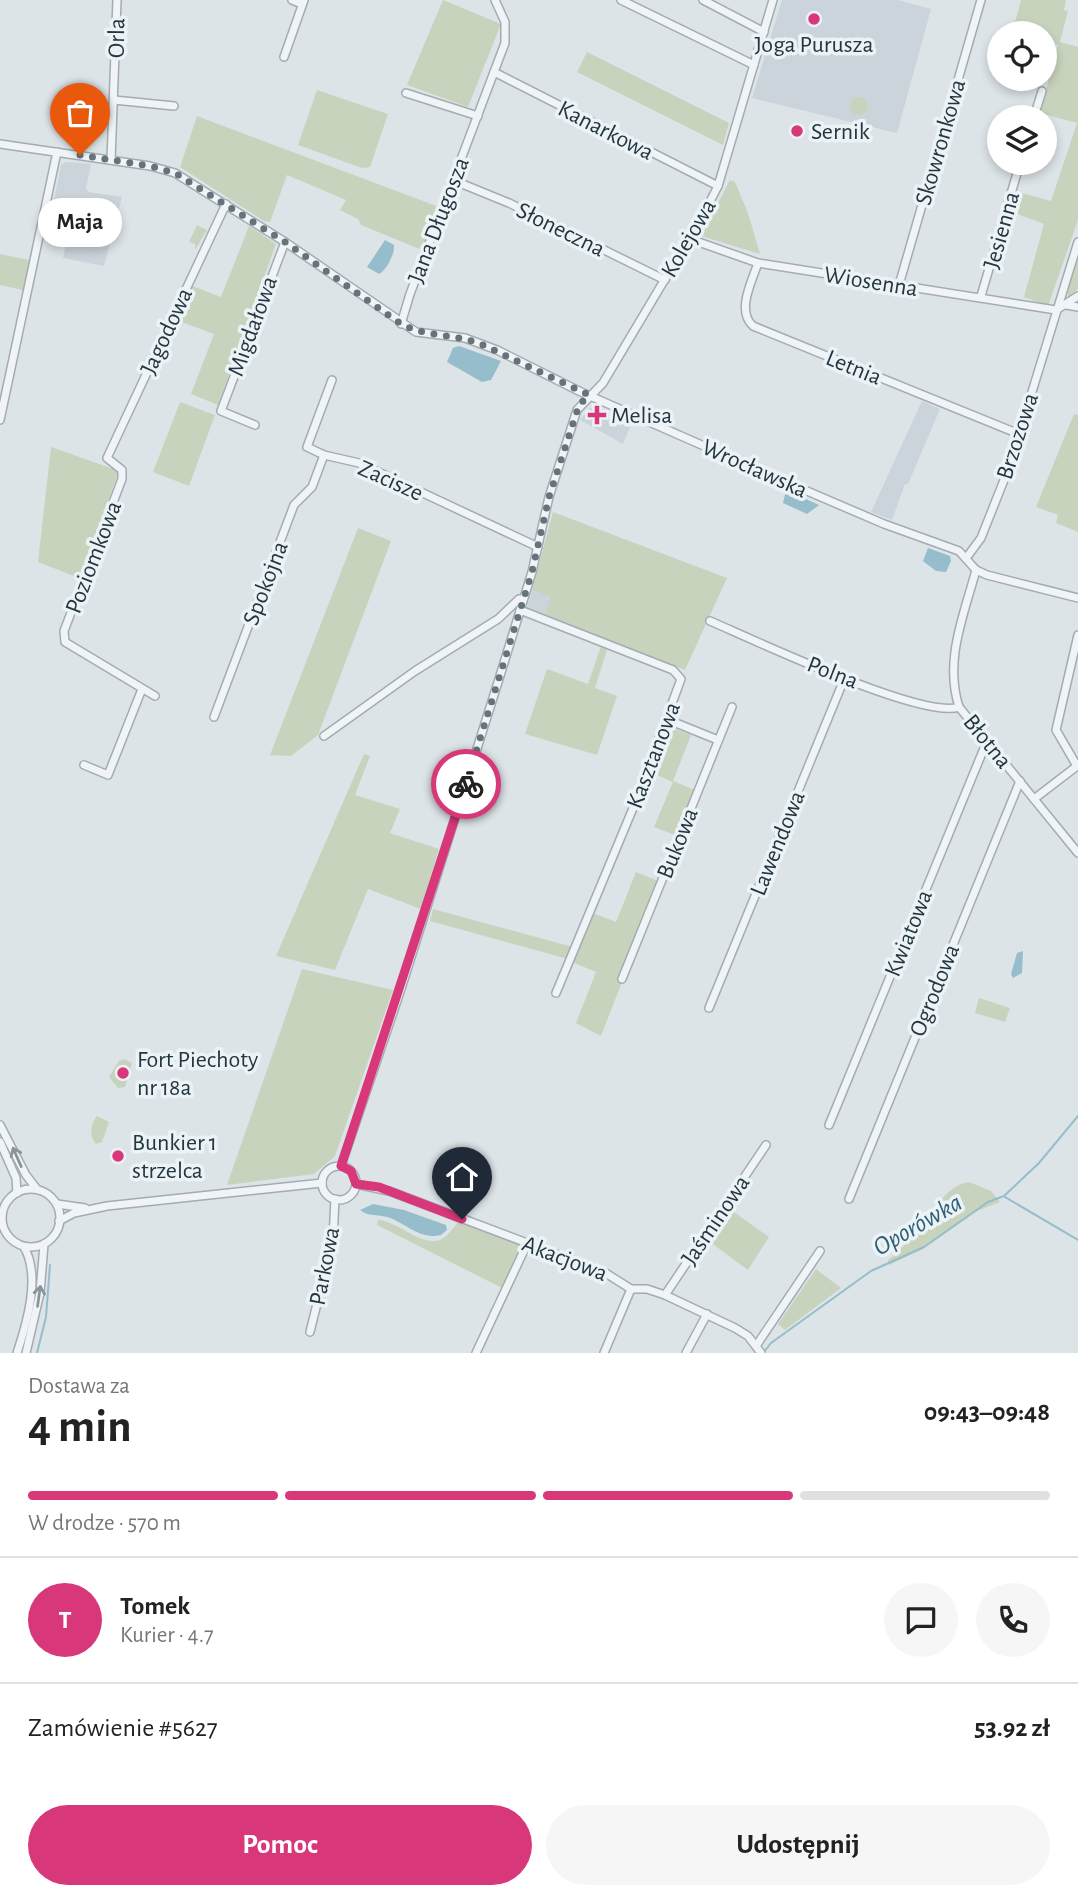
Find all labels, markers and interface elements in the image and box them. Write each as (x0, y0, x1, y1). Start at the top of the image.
marker: Joga Purusza (806, 11, 822, 27)
street label: Orla (105, 18, 129, 58)
map controls (987, 21, 1057, 175)
button: locate (987, 21, 1057, 91)
place label: Joga Purusza (754, 33, 874, 57)
street label: Skowronkowa (912, 77, 970, 208)
pin (50, 83, 110, 155)
icon: bag (61, 94, 99, 132)
street label: Kanarkowa (554, 97, 657, 165)
button: layers (987, 105, 1057, 175)
place label: Sernik (811, 120, 870, 144)
marker: Sernik (789, 123, 805, 139)
street label: Jana Długosza (404, 154, 474, 287)
street label: Jesienna (979, 189, 1024, 272)
street label: Kolejowa (657, 195, 721, 282)
callout: Maja (38, 197, 122, 246)
street label: Słoneczna (513, 198, 609, 262)
text: Maja (57, 211, 103, 234)
street label: Wiosenna (822, 263, 919, 301)
street label: Migdałowa (224, 273, 282, 380)
street label: Jagodowa (137, 285, 197, 378)
street label: Letnia (822, 346, 885, 390)
street label: Brzozowa (993, 390, 1043, 482)
place label: Melisa (611, 404, 672, 428)
marker: Melisa (589, 407, 605, 423)
street label: Wrocławska (698, 435, 811, 503)
street label: Zacisze (355, 456, 427, 506)
street label: Poziomkowa (62, 498, 126, 617)
street label: Spokojna (239, 538, 293, 629)
street label: Polna (804, 652, 862, 694)
street label: Kasztanowa (623, 699, 685, 812)
street label: Błotna (958, 710, 1016, 773)
courier (431, 749, 501, 819)
icon: bike (447, 765, 485, 803)
street label: Lawendowa (746, 788, 810, 899)
street label: Bukowa (653, 805, 703, 882)
street label: Kwiatowa (881, 887, 937, 980)
street label: Ogrodowa (906, 941, 964, 1040)
place label: Fort Piechoty nr 18a (137, 1048, 258, 1100)
marker: Fort Piechoty nr 18a (115, 1065, 131, 1081)
place label: Bunkier 1 strzelca (132, 1131, 217, 1183)
one-way arrow (10, 1147, 23, 1168)
pin (432, 1147, 492, 1219)
marker: Bunkier 1 strzelca (110, 1148, 126, 1164)
icon: home (443, 1158, 481, 1196)
street label: Jaśminowa (677, 1171, 754, 1270)
water label: Oporówka (869, 1189, 966, 1261)
street label: Parkowa (306, 1225, 344, 1307)
street label: Akacjowa (519, 1232, 611, 1286)
one-way arrow (32, 1285, 45, 1308)
text: Dostawa za (28, 1375, 130, 1398)
text: 09:43–09:48 (924, 1399, 1050, 1425)
text: 4 min (28, 1404, 132, 1450)
text: W drodze · 570 m (28, 1512, 181, 1535)
button: chat (884, 1583, 958, 1657)
button: phone (976, 1583, 1050, 1657)
text: Tomek (120, 1593, 190, 1619)
text: T (58, 1607, 72, 1633)
text: Kurier · 4.7 (120, 1624, 214, 1647)
text: Zamówienie #5627 (28, 1715, 218, 1741)
text: 53.92 zł (974, 1715, 1050, 1741)
button: Pomoc (28, 1805, 532, 1885)
button: Udostępnij (546, 1805, 1050, 1885)

